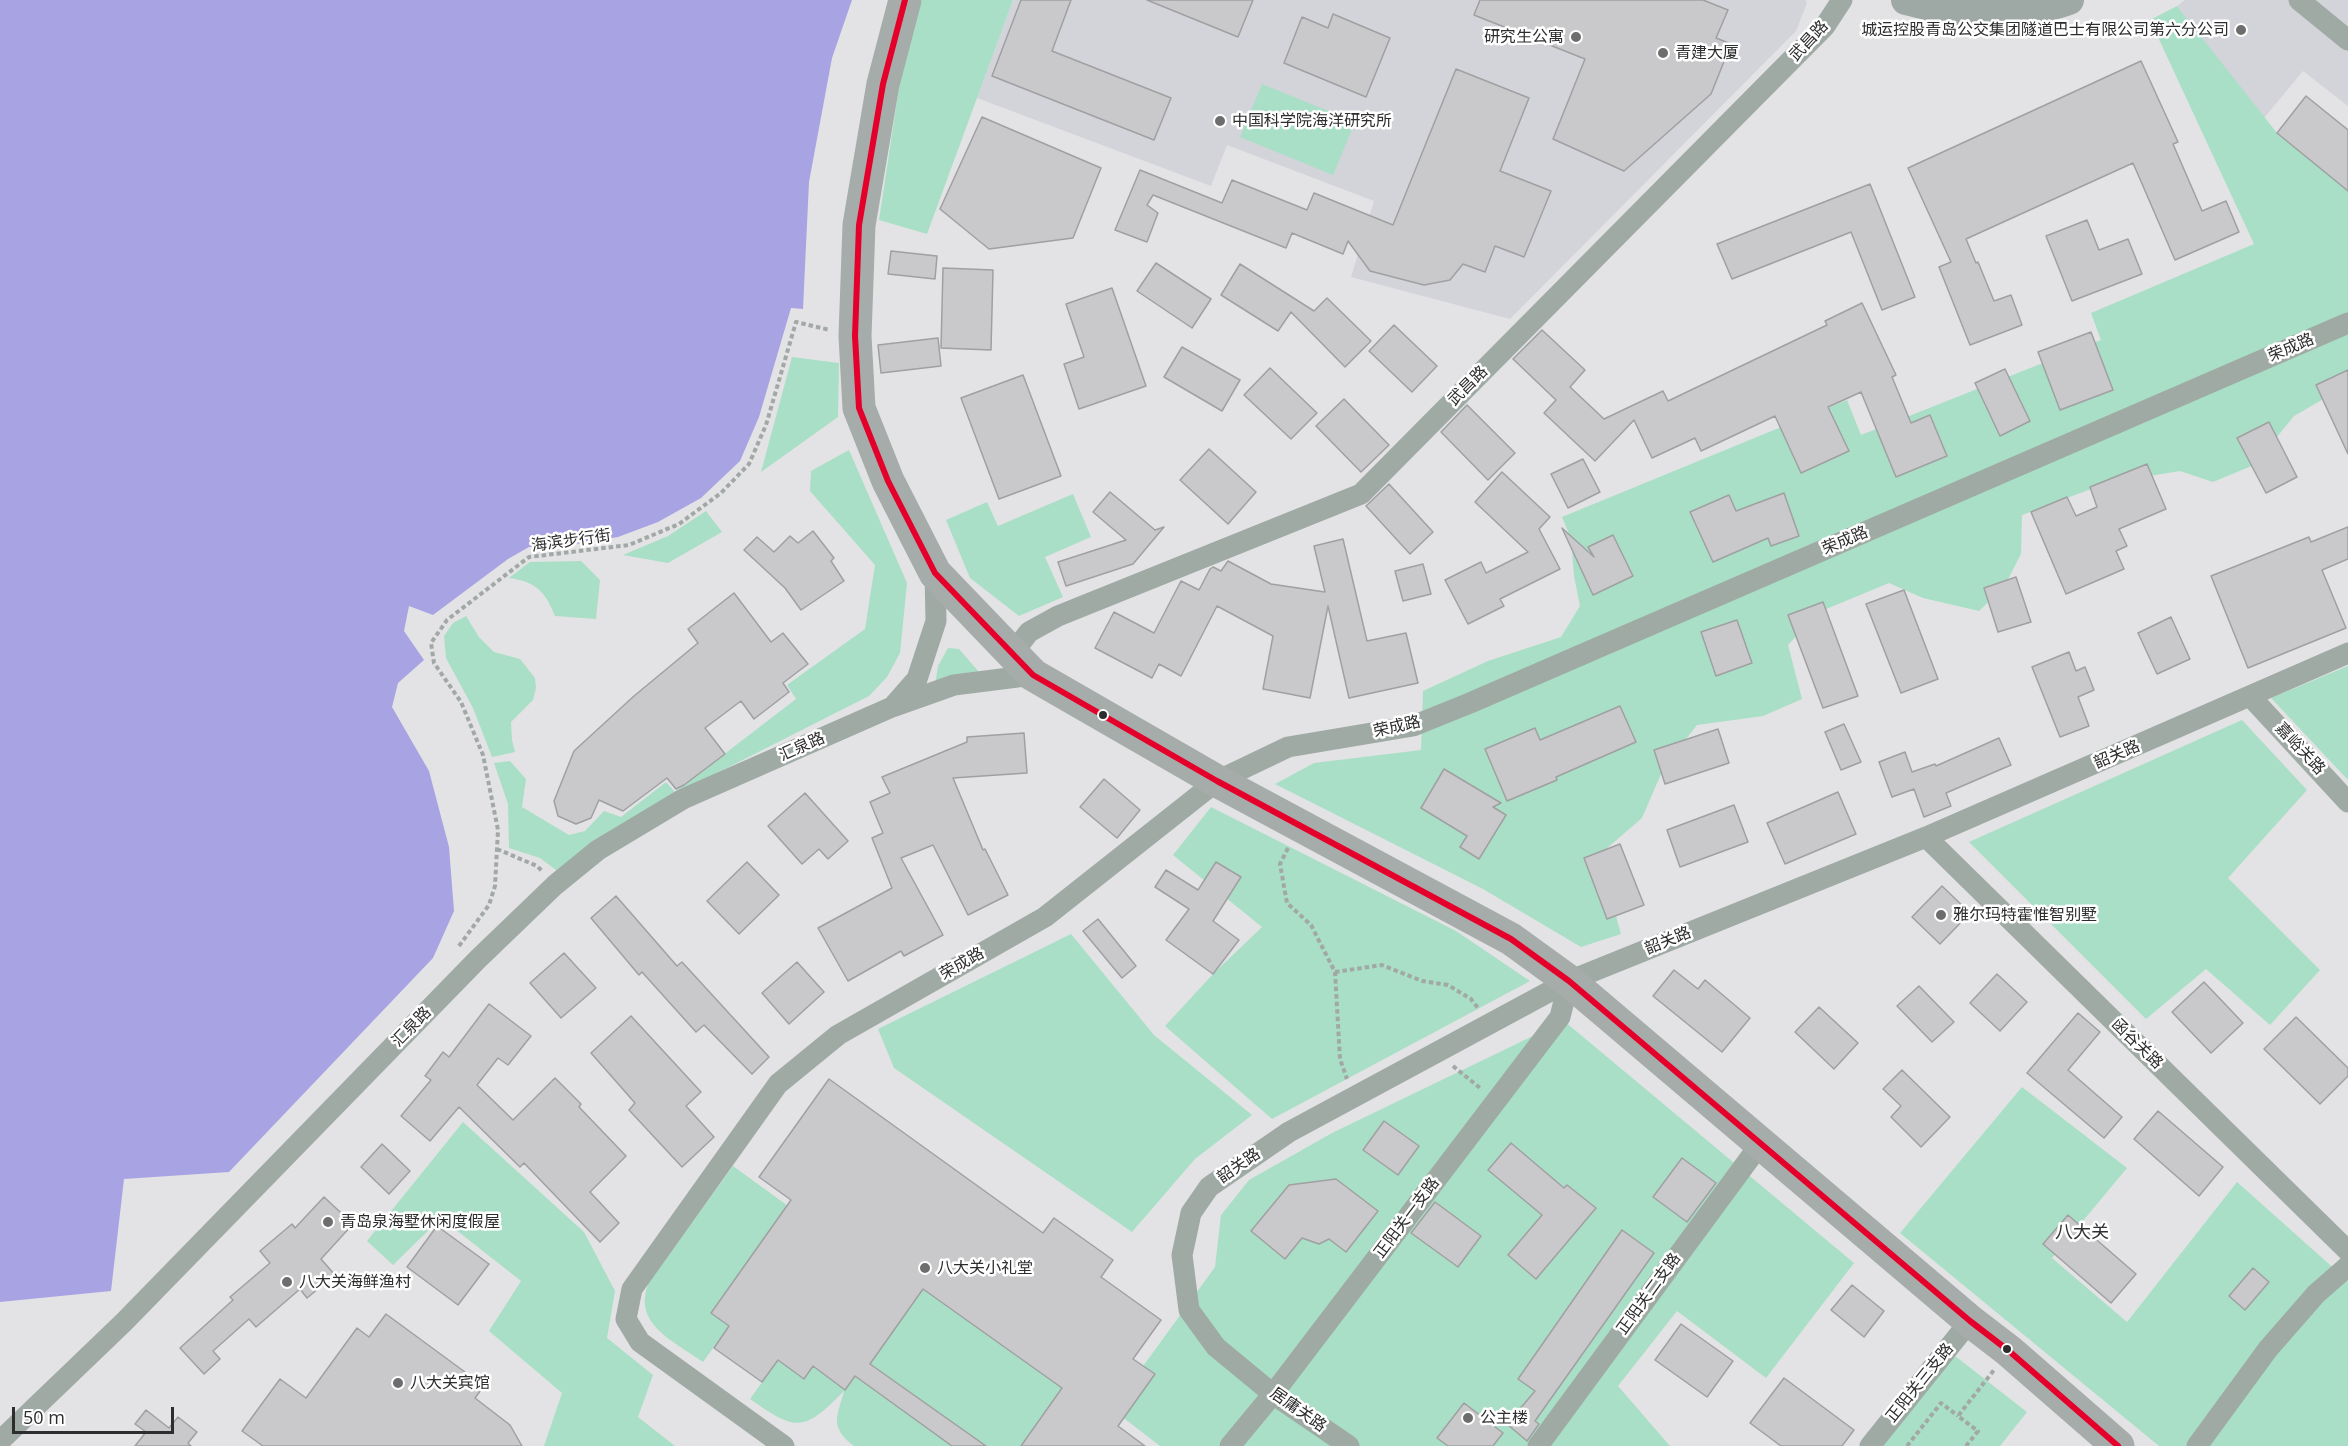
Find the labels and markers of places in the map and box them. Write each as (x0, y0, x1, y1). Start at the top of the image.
place label: 城运控股青岛公交集团隧道巴士有限公司第六分公司 (1861, 20, 2229, 40)
marker: 城运控股青岛公交集团隧道巴士有限公司第六分公司 (2234, 23, 2248, 37)
place label: 研究生公寓 (1484, 27, 1564, 47)
marker: 研究生公寓 (1569, 30, 1583, 44)
place label: 青建大厦 (1675, 43, 1739, 63)
marker: 青建大厦 (1656, 46, 1670, 60)
place label: 中国科学院海洋研究所 (1232, 111, 1392, 131)
marker: 中国科学院海洋研究所 (1213, 114, 1227, 128)
unlabelled marker (1097, 709, 1109, 721)
place label: 雅尔玛特霍惟智别墅 (1953, 905, 2097, 925)
marker: 雅尔玛特霍惟智别墅 (1934, 908, 1948, 922)
place label: 青岛泉海墅休闲度假屋 (340, 1212, 500, 1232)
marker: 青岛泉海墅休闲度假屋 (321, 1215, 335, 1229)
place label: 八大关小礼堂 (937, 1258, 1033, 1278)
marker: 八大关小礼堂 (918, 1261, 932, 1275)
place label: 八大关海鲜渔村 (299, 1272, 411, 1292)
marker: 八大关海鲜渔村 (280, 1275, 294, 1289)
unlabelled marker (2001, 1343, 2013, 1355)
place label: 八大关宾馆 (410, 1373, 490, 1393)
marker: 八大关宾馆 (391, 1376, 405, 1390)
place label: 公主楼 (1480, 1408, 1528, 1428)
marker: 公主楼 (1461, 1411, 1475, 1425)

